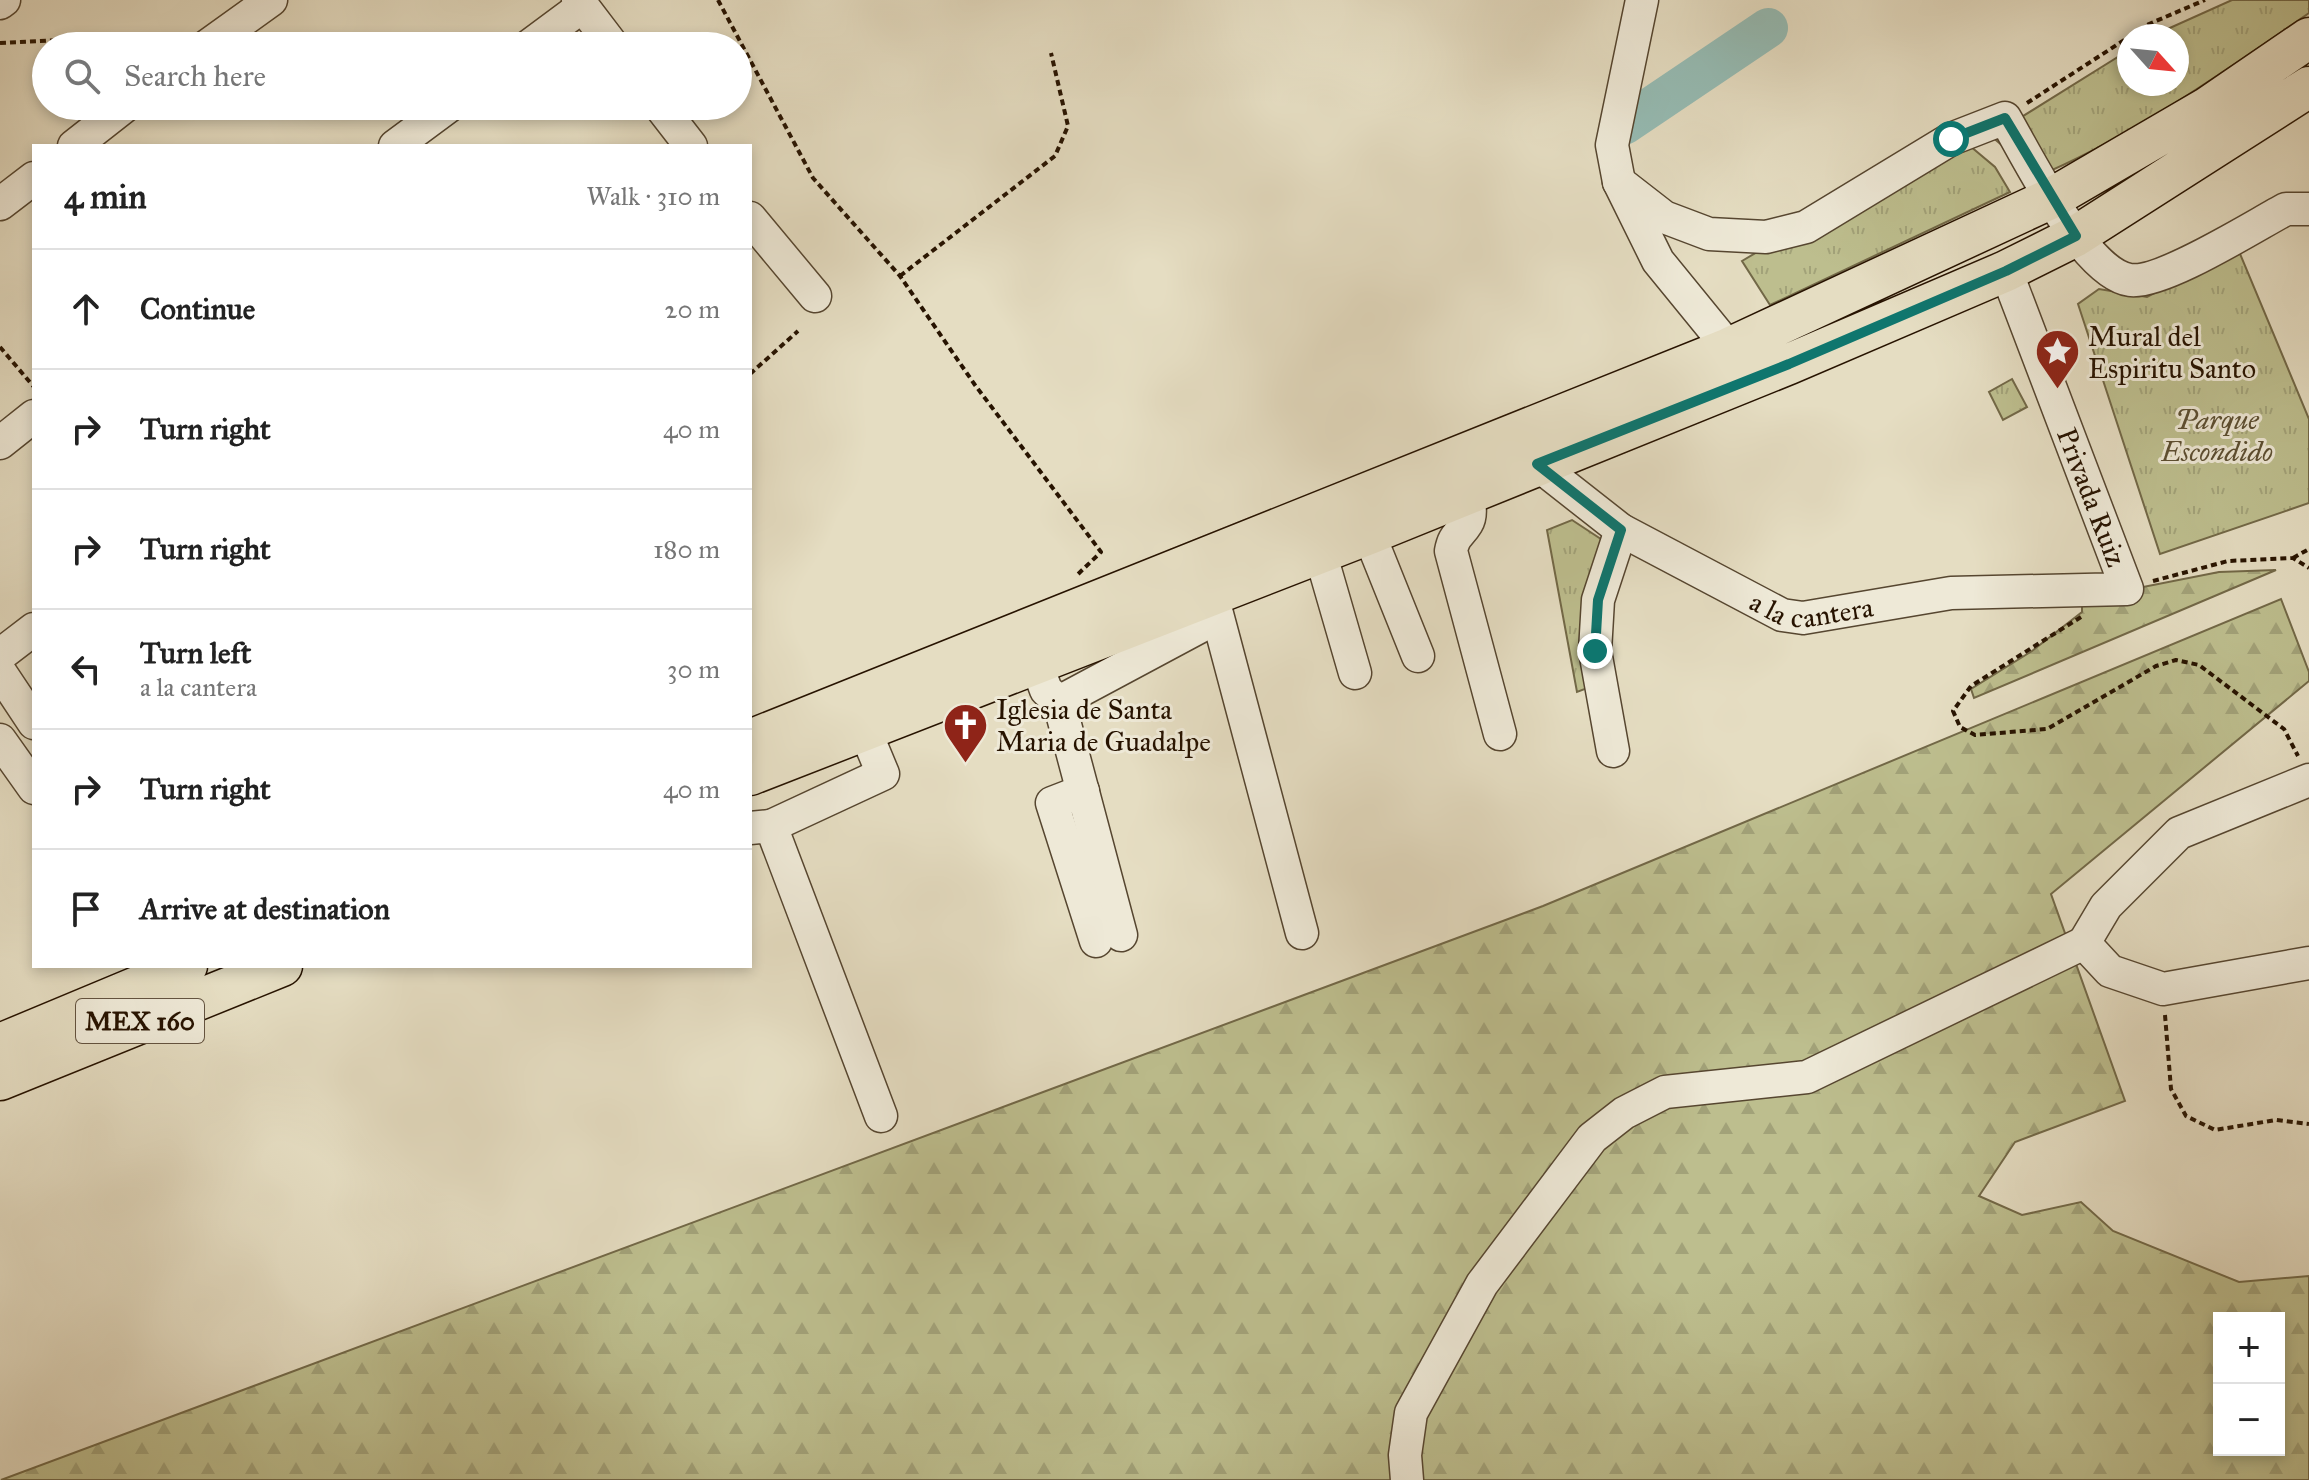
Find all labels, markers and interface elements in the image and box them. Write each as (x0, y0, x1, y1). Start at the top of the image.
north arrow (2117, 24, 2189, 96)
search box (32, 32, 752, 120)
icon: search (60, 54, 104, 98)
text: Search here (124, 58, 266, 94)
route start (1933, 121, 1969, 157)
text: 4 min (64, 176, 147, 217)
text: Walk · 310 m (586, 180, 720, 212)
icon: ahead (64, 287, 108, 331)
text: Continue (140, 291, 255, 327)
text: 20 m (665, 293, 720, 325)
place label: Mural del Espiritu Santo (2088, 319, 2256, 386)
place icon: Mural del Espiritu Santo (2033, 328, 2081, 391)
park label: Parque Escondido (2160, 402, 2273, 469)
icon: right (64, 407, 108, 451)
text: Turn right (140, 411, 271, 447)
text: 40 m (663, 413, 720, 445)
street label: Privada Ruiz (2049, 423, 2134, 572)
icon: right (64, 527, 108, 571)
text: Turn right (140, 531, 271, 567)
text: 180 m (653, 533, 720, 565)
street label: a la cantera (1744, 584, 1876, 636)
route end (1577, 633, 1613, 669)
text: Turn left (140, 635, 251, 671)
icon: left (64, 647, 108, 691)
text: 30 m (667, 653, 720, 685)
text: a la cantera (140, 671, 257, 703)
place label: Iglesia de Santa Maria de Guadalpe (996, 692, 1211, 759)
church icon: Iglesia de Santa Maria de Guadalpe (941, 701, 989, 764)
icon: right (64, 767, 108, 811)
text: Turn right (140, 771, 271, 807)
text: 40 m (663, 773, 720, 805)
icon: arrive (64, 887, 108, 931)
text: Arrive at destination (140, 891, 390, 927)
road number: MEX 160 (76, 999, 204, 1043)
map controls (2213, 1312, 2285, 1456)
button: + (2213, 1312, 2285, 1384)
button: − (2213, 1384, 2285, 1456)

